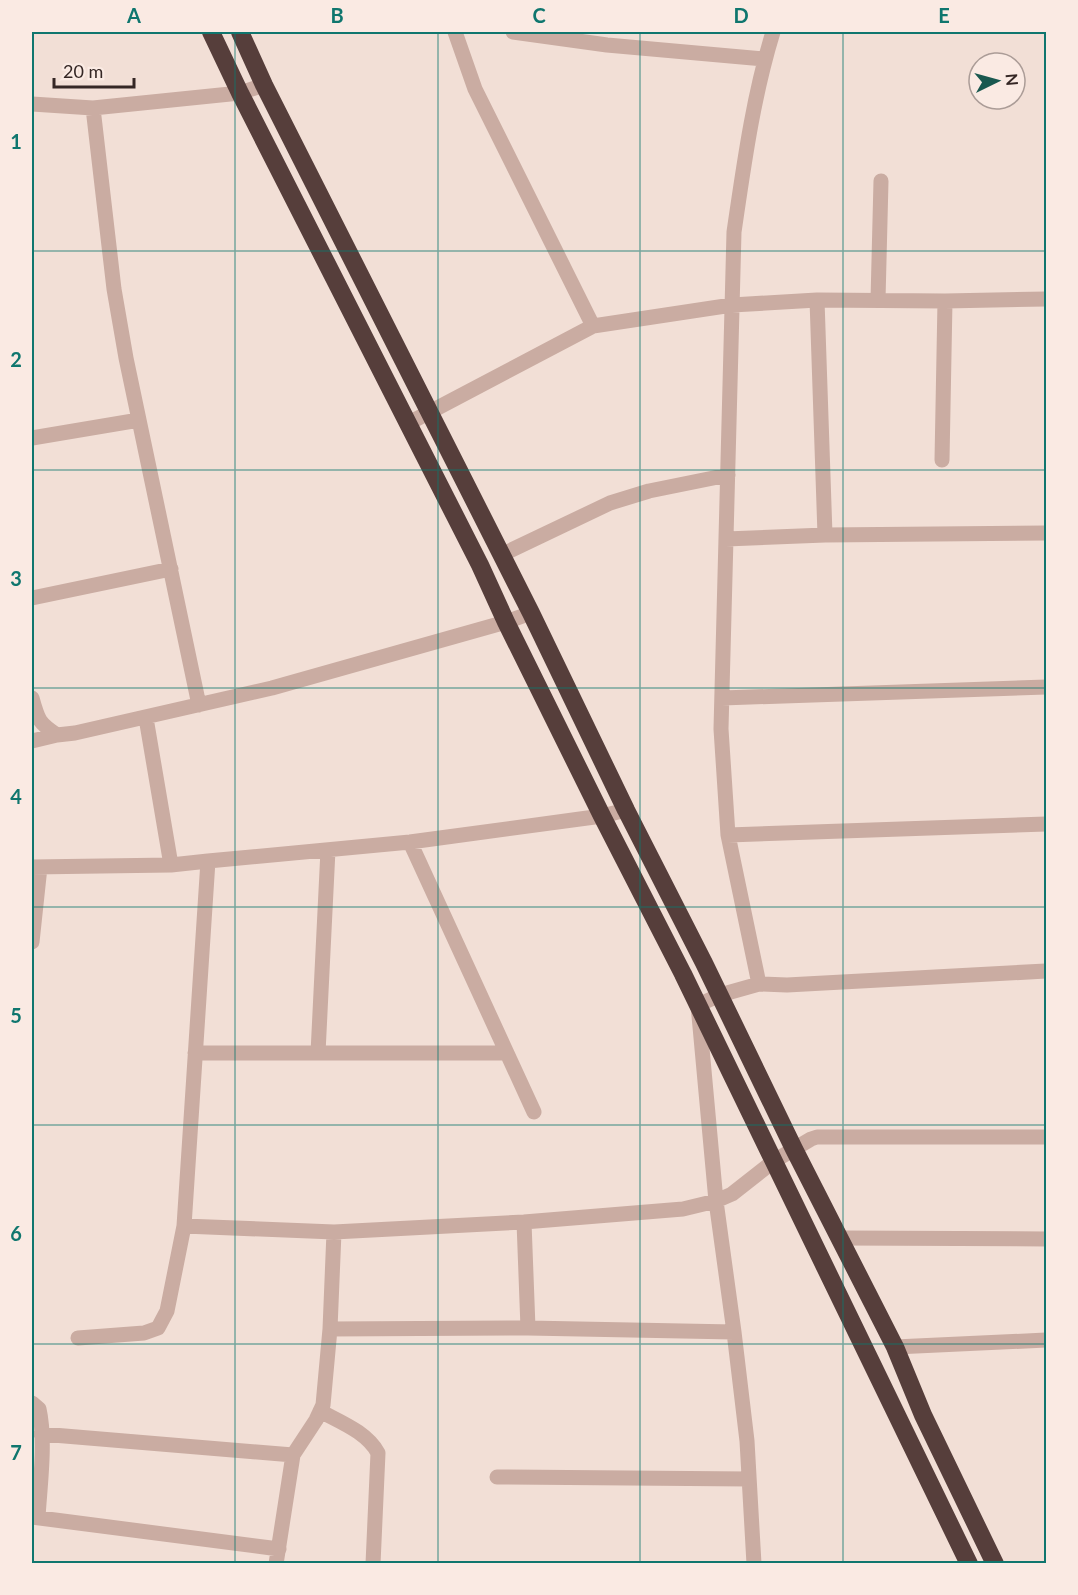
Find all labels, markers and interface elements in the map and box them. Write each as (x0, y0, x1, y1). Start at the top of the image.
text: A (126, 3, 141, 27)
text: B (330, 3, 344, 27)
text: C (532, 3, 546, 27)
text: D (733, 3, 749, 27)
text: E (938, 3, 950, 27)
scale bar (54, 51, 134, 89)
north arrow (967, 51, 1027, 111)
text: 20 m (63, 60, 103, 82)
text: N (1002, 73, 1022, 87)
text: 1 (10, 129, 22, 153)
text: 2 (10, 347, 22, 371)
text: 3 (10, 566, 22, 590)
text: 4 (10, 784, 22, 808)
text: 5 (10, 1003, 22, 1027)
text: 6 (10, 1221, 22, 1245)
text: 7 (10, 1440, 22, 1464)

